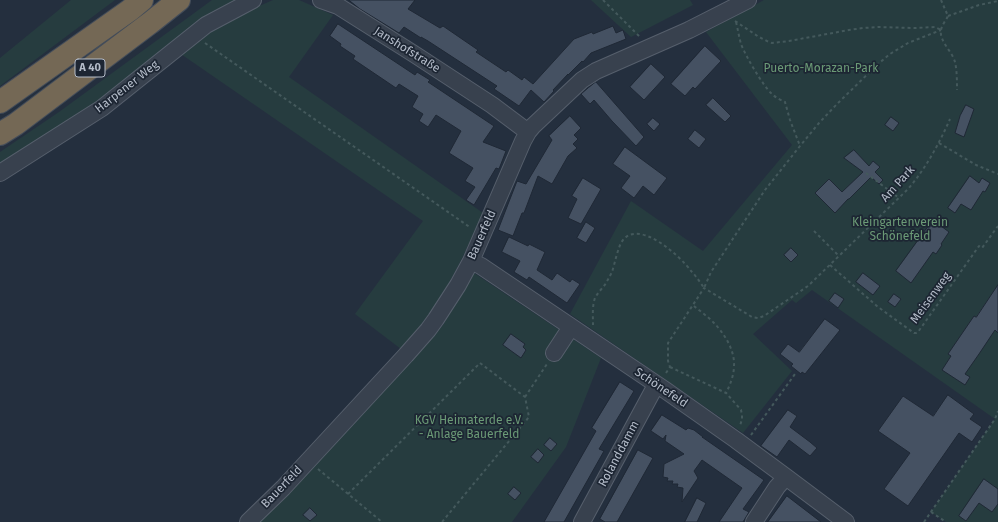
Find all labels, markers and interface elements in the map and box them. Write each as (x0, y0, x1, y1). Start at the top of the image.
street label: Janshofstraße (371, 24, 443, 76)
street label: Harpener Weg (92, 58, 162, 116)
road number: A 40 (75, 59, 105, 77)
park label: Puerto-Morazan-Park (764, 62, 878, 76)
street label: Am Park (878, 163, 918, 205)
street label: Bauerfeld (465, 208, 499, 262)
park label: Kleingartenverein Schönefeld (852, 216, 948, 244)
street label: Meisenweg (908, 270, 954, 326)
street label: Schönefeld (632, 365, 690, 411)
park label: KGV Heimaterde e.V. - Anlage Bauerfeld (415, 414, 523, 442)
street label: Rolanddamm (596, 419, 642, 489)
street label: Bauerfeld (258, 463, 306, 511)

